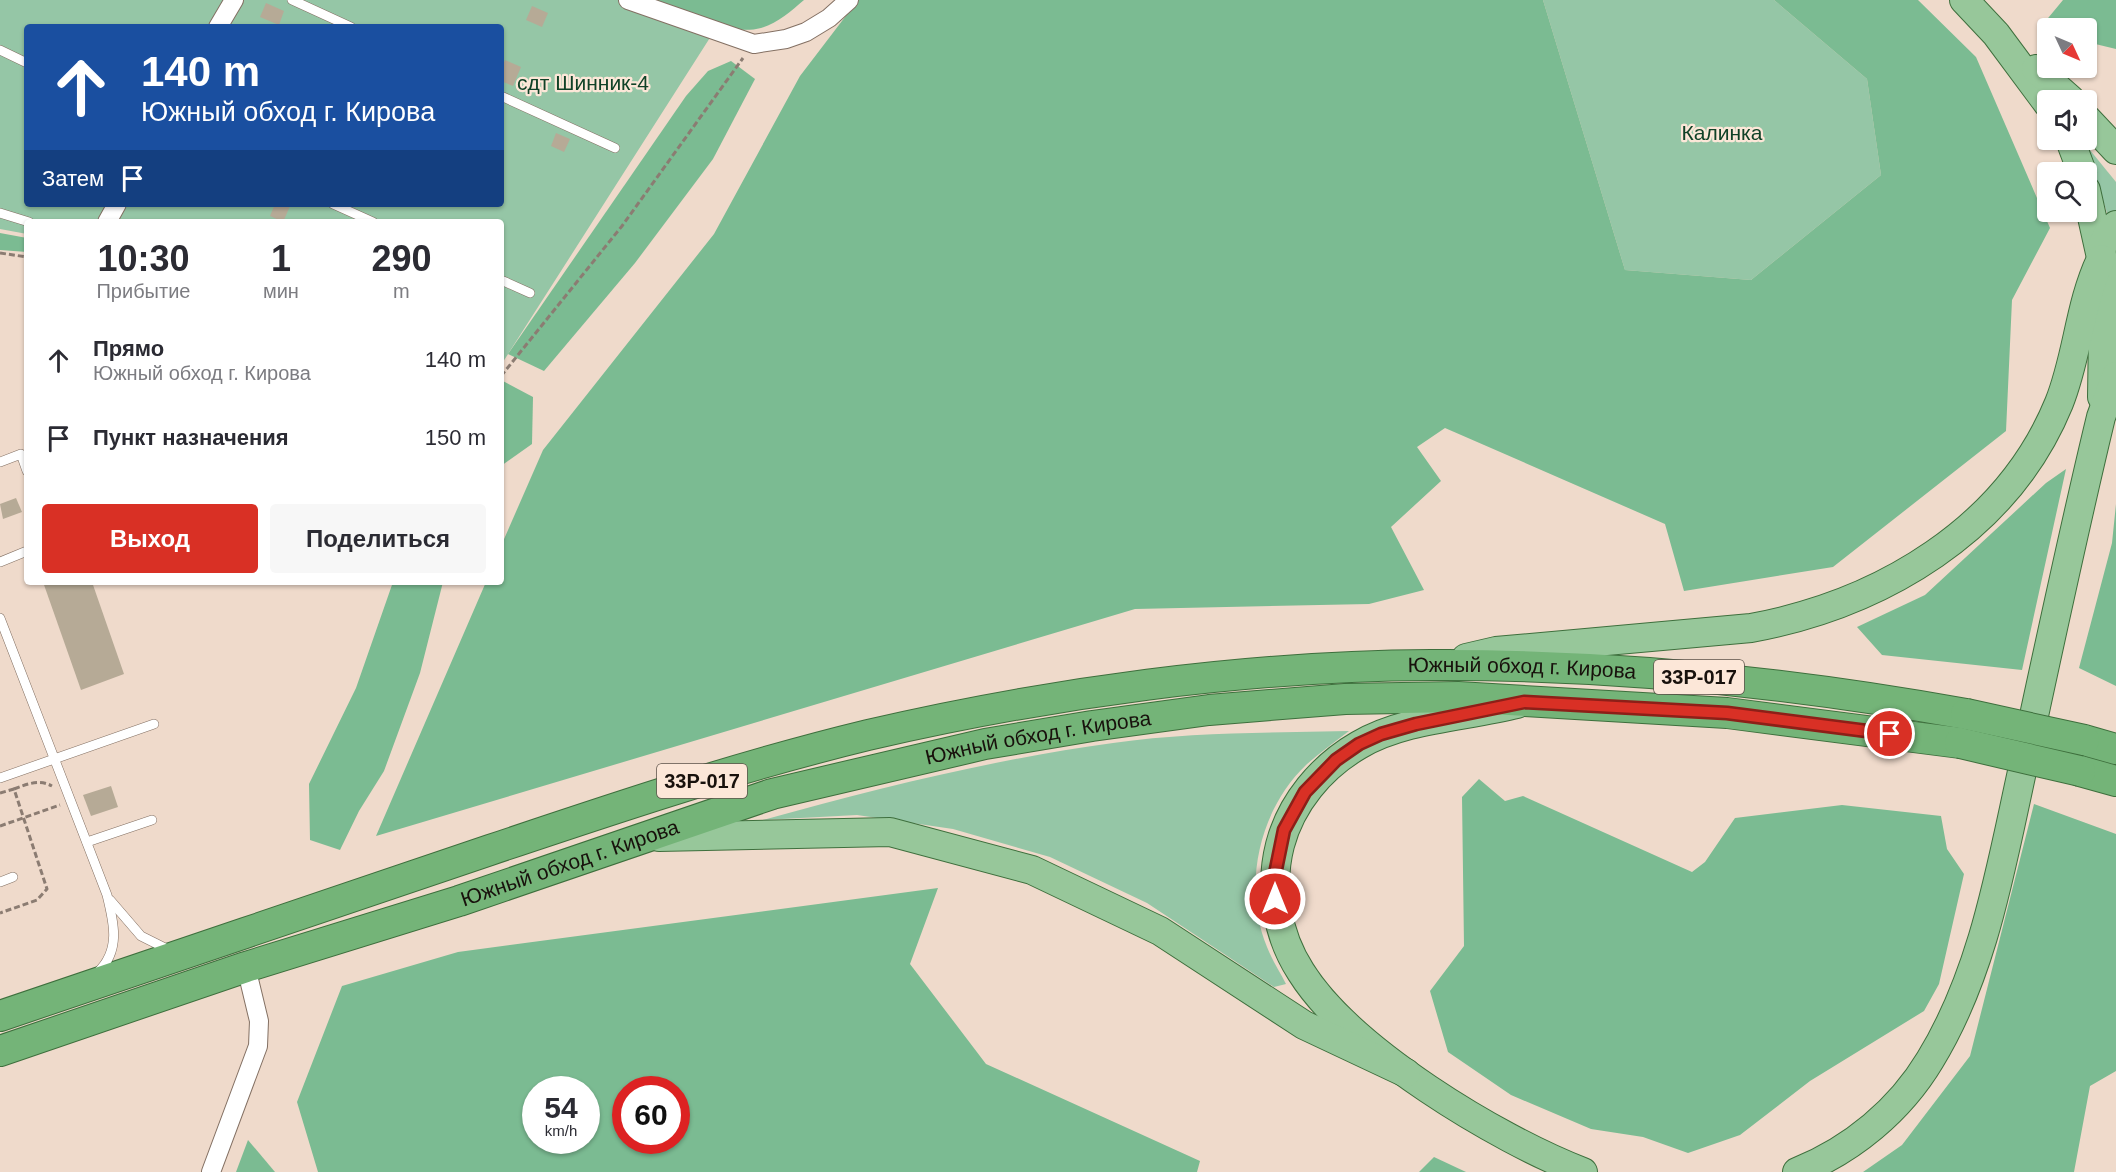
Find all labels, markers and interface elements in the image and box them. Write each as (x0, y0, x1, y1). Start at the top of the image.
north arrow (2037, 18, 2097, 78)
map controls (2037, 18, 2097, 222)
icon: ahead (42, 48, 120, 126)
text: 140 m (141, 48, 260, 95)
park label: сдт Шинник-4 (517, 71, 649, 94)
button: sound (2037, 90, 2097, 150)
text: Южный обход г. Кирова (141, 97, 435, 127)
park label: Калинка (1682, 121, 1763, 144)
icon: arrive (116, 162, 149, 195)
button: search (2037, 162, 2097, 222)
text: Затем (42, 166, 104, 191)
text: 10:30 (97, 238, 190, 279)
text: 1 (271, 238, 291, 279)
text: 290 (371, 238, 431, 279)
text: Прибытие (96, 280, 190, 302)
text: мин (263, 280, 299, 302)
text: m (393, 280, 410, 302)
text: Прямо (93, 336, 164, 361)
icon: ahead (42, 344, 75, 377)
text: 140 m (425, 347, 486, 372)
text: Южный обход г. Кирова (93, 362, 311, 384)
icon: arrive (42, 422, 75, 455)
text: Пункт назначения (93, 425, 289, 450)
text: 150 m (425, 425, 486, 450)
button: Выход (42, 504, 258, 573)
button: Поделиться (270, 504, 486, 573)
street label: Южный обход г. Кирова (1407, 653, 1637, 683)
road number: 33Р-017 (1654, 660, 1744, 694)
street label: Южный обход г. Кирова (923, 706, 1153, 769)
pin (1864, 708, 1915, 759)
icon: arrive (1873, 717, 1906, 750)
road number: 33Р-017 (657, 764, 747, 798)
street label: Южный обход г. Кирова (458, 815, 682, 911)
position arrow (1243, 867, 1307, 931)
speed limit sign: 60 (612, 1076, 690, 1154)
text: 54 (544, 1091, 578, 1124)
text: km/h (545, 1122, 577, 1139)

